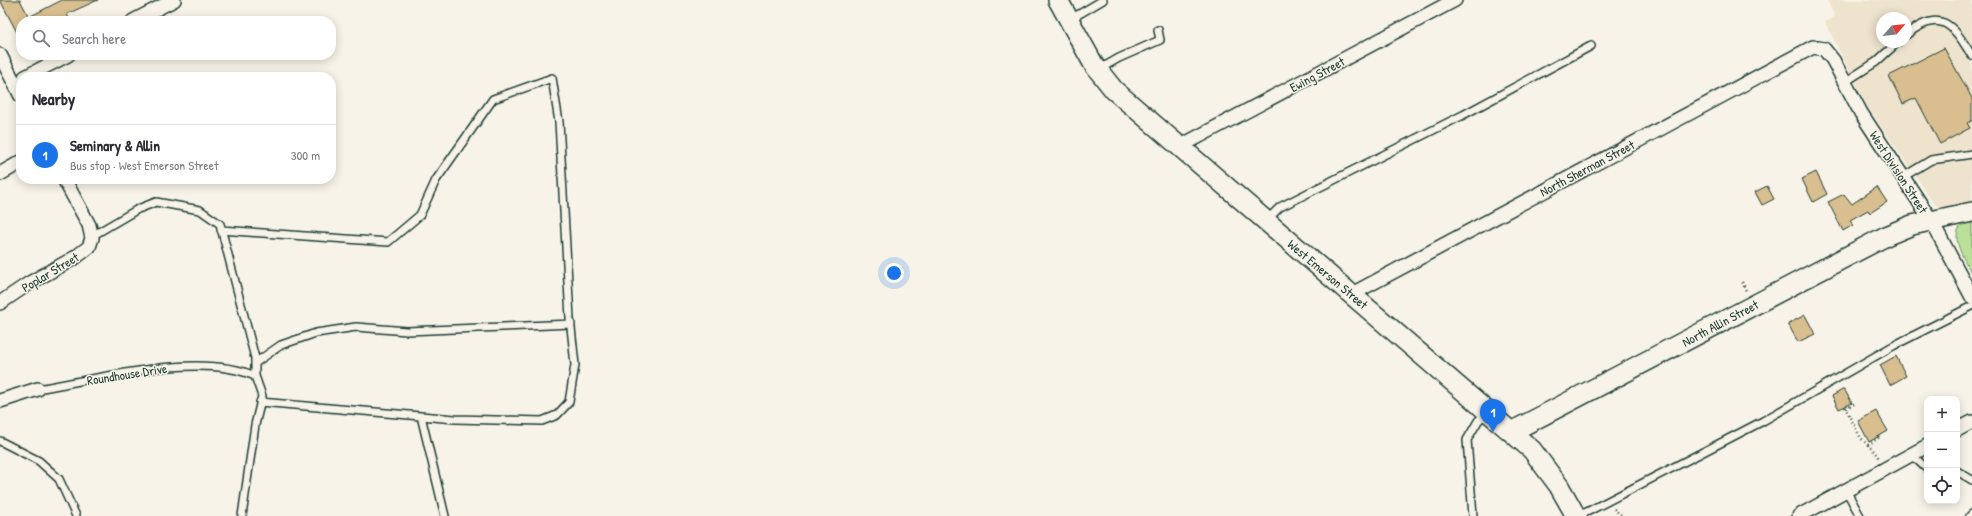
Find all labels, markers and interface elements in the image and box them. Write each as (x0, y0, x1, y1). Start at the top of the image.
north arrow (1876, 12, 1912, 48)
search box (16, 16, 336, 60)
icon: search (30, 27, 52, 49)
text: Search here (62, 28, 126, 49)
street label: Ewing Street (1286, 52, 1348, 96)
text: Nearby (32, 87, 75, 110)
street label: West Division Street (1866, 127, 1933, 217)
text: Seminary & Allin (70, 135, 160, 156)
street label: North Sherman Street (1537, 135, 1638, 201)
text: 1 (43, 146, 47, 164)
text: 300 m (291, 146, 320, 164)
text: Bus stop · West Emerson Street (70, 156, 218, 174)
street label: West Emerson Street (1284, 235, 1372, 313)
street label: Poplar Street (18, 248, 82, 296)
your location (884, 263, 904, 283)
street label: North Allin Street (1679, 295, 1762, 351)
street label: Roundhouse Drive (86, 359, 168, 389)
map controls (1924, 396, 1960, 504)
button: + (1924, 396, 1960, 432)
pin: 1 (1480, 399, 1506, 432)
button: − (1924, 432, 1960, 468)
button: locate (1924, 468, 1960, 504)

